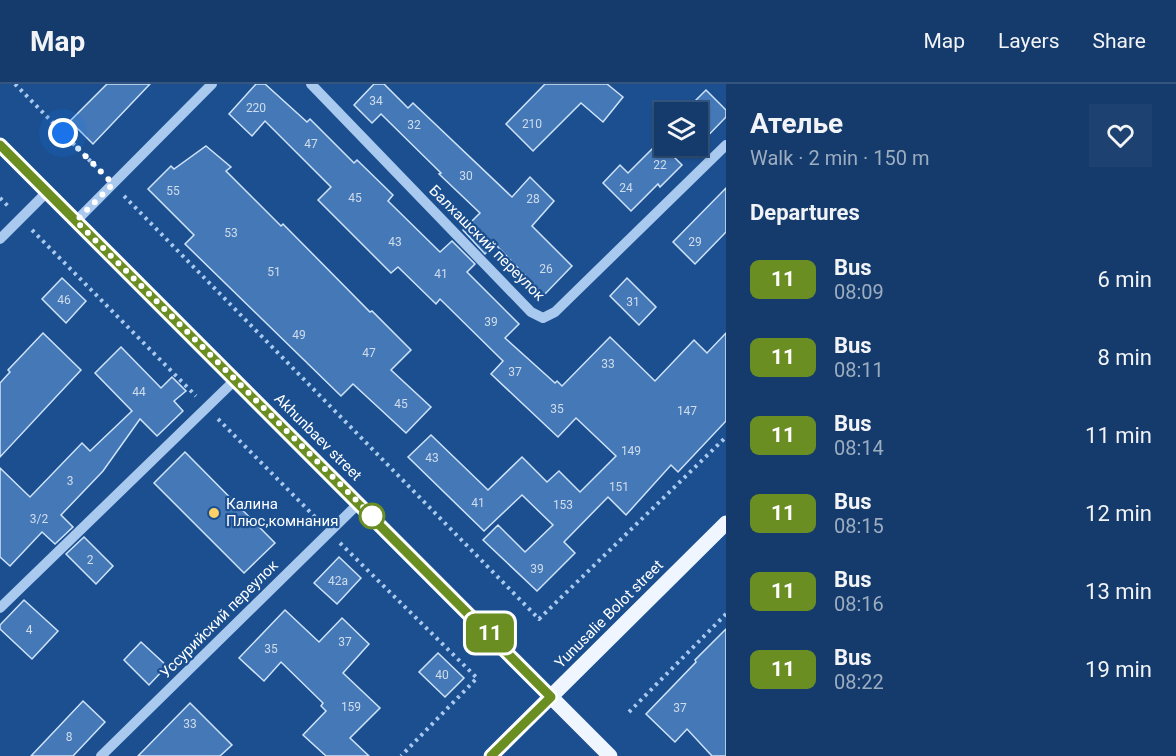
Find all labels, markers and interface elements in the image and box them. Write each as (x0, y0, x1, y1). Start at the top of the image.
text: Map (30, 25, 85, 58)
text: Map (923, 29, 965, 53)
text: Layers (998, 29, 1059, 53)
text: Share (1092, 29, 1146, 53)
house number: 34 (369, 94, 383, 108)
house number: 220 (246, 101, 266, 115)
map controls (654, 102, 708, 156)
button: layers (654, 102, 708, 156)
button: heart (1089, 104, 1152, 167)
text: Ателье (750, 107, 843, 140)
house number: 210 (522, 117, 542, 131)
your location (48, 118, 78, 148)
house number: 32 (407, 118, 421, 132)
house number: 47 (304, 137, 318, 151)
text: Walk · 2 min · 150 m (750, 146, 929, 170)
house number: 22 (653, 158, 667, 172)
house number: 30 (459, 169, 473, 183)
street label: Балхашский переулок (425, 181, 549, 305)
house number: 24 (619, 181, 633, 195)
house number: 55 (166, 184, 180, 198)
house number: 45 (348, 191, 362, 205)
house number: 28 (526, 192, 540, 206)
text: Departures (750, 200, 860, 225)
house number: 53 (224, 226, 238, 240)
house number: 43 (388, 235, 402, 249)
house number: 29 (688, 235, 702, 249)
text: Bus (834, 255, 872, 280)
house number: 26 (539, 262, 553, 276)
house number: 51 (267, 265, 281, 279)
house number: 41 (434, 267, 448, 281)
text: 11 (771, 267, 795, 291)
text: 6 min (1097, 267, 1152, 292)
text: 08:09 (834, 280, 884, 304)
house number: 46 (57, 293, 71, 307)
house number: 31 (626, 295, 640, 309)
house number: 39 (484, 315, 498, 329)
house number: 49 (292, 328, 306, 342)
text: Bus (834, 333, 872, 358)
text: 11 (771, 345, 795, 369)
text: 8 min (1097, 345, 1152, 370)
house number: 47 (362, 346, 376, 360)
house number: 33 (601, 357, 615, 371)
text: 08:11 (834, 358, 884, 382)
house number: 37 (508, 365, 522, 379)
house number: 44 (132, 385, 146, 399)
street label: Akhunbaev street (271, 390, 365, 484)
house number: 45 (394, 397, 408, 411)
house number: 35 (550, 402, 564, 416)
house number: 147 (677, 404, 697, 418)
text: Bus (834, 411, 872, 436)
text: 11 (771, 423, 795, 447)
text: 11 min (1085, 423, 1152, 448)
text: 08:14 (834, 436, 884, 460)
house number: 149 (621, 444, 641, 458)
house number: 43 (425, 451, 439, 465)
house number: 3 (67, 474, 73, 488)
house number: 151 (609, 480, 629, 494)
text: Bus (834, 489, 872, 514)
place label: Калина Плюс,комнания (226, 495, 338, 530)
house number: 41 (471, 496, 485, 510)
house number: 153 (553, 498, 573, 512)
text: 11 (771, 501, 795, 525)
text: 12 min (1085, 501, 1152, 526)
unlabelled marker (359, 503, 385, 529)
marker: Калина Плюс,комнания (207, 506, 221, 520)
house number: 3/2 (30, 512, 48, 526)
text: 08:15 (834, 514, 884, 538)
house number: 2 (87, 553, 94, 567)
street label: Уссурийский переулок (156, 556, 282, 682)
street label: Yunusalie Bolot street (551, 556, 667, 672)
house number: 39 (530, 562, 544, 576)
text: Bus (834, 567, 872, 592)
house number: 42а (328, 574, 348, 588)
text: 11 (771, 579, 795, 603)
text: 13 min (1085, 579, 1152, 604)
text: 08:16 (834, 592, 884, 616)
line badge: 11 (463, 614, 517, 652)
text: 11 (478, 621, 502, 645)
house number: 4 (26, 623, 33, 637)
house number: 37 (338, 635, 352, 649)
house number: 35 (264, 642, 278, 656)
text: Bus (834, 645, 872, 670)
text: 11 (771, 657, 795, 681)
text: 19 min (1085, 657, 1152, 682)
house number: 40 (435, 668, 449, 682)
text: 08:22 (834, 670, 884, 694)
house number: 159 (341, 700, 361, 714)
house number: 37 (673, 701, 687, 715)
house number: 33 (183, 717, 197, 731)
house number: 8 (66, 730, 73, 744)

